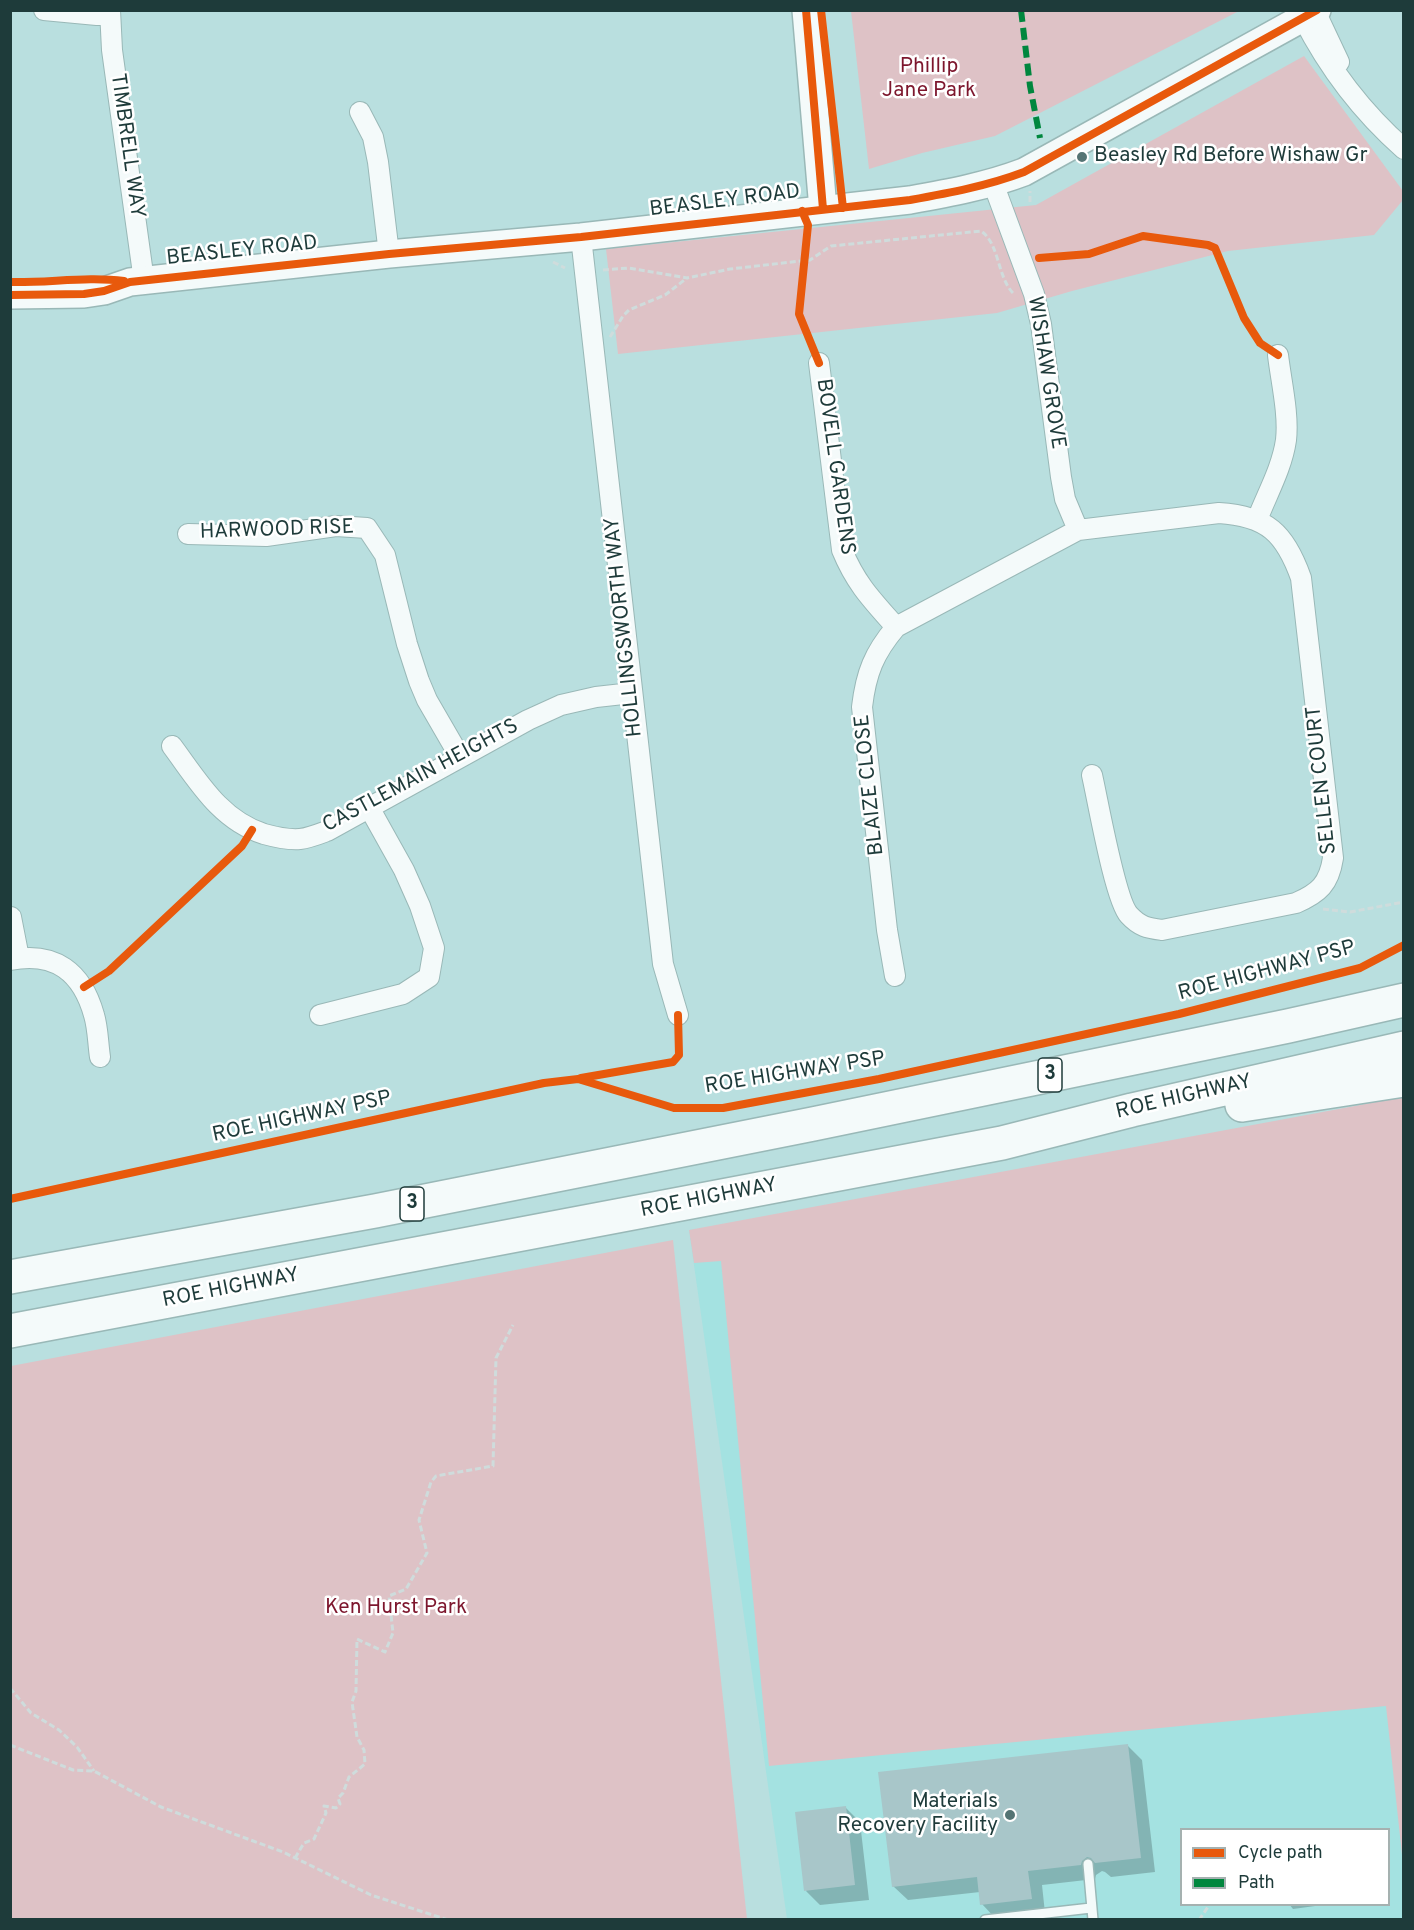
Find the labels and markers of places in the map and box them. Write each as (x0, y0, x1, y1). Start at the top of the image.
place label: Beasley Rd Before Wishaw Gr (1094, 144, 1368, 170)
marker: Beasley Rd Before Wishaw Gr (1075, 150, 1089, 164)
place label: Materials Recovery Facility (837, 1790, 998, 1840)
marker: Materials Recovery Facility (1003, 1808, 1017, 1822)

